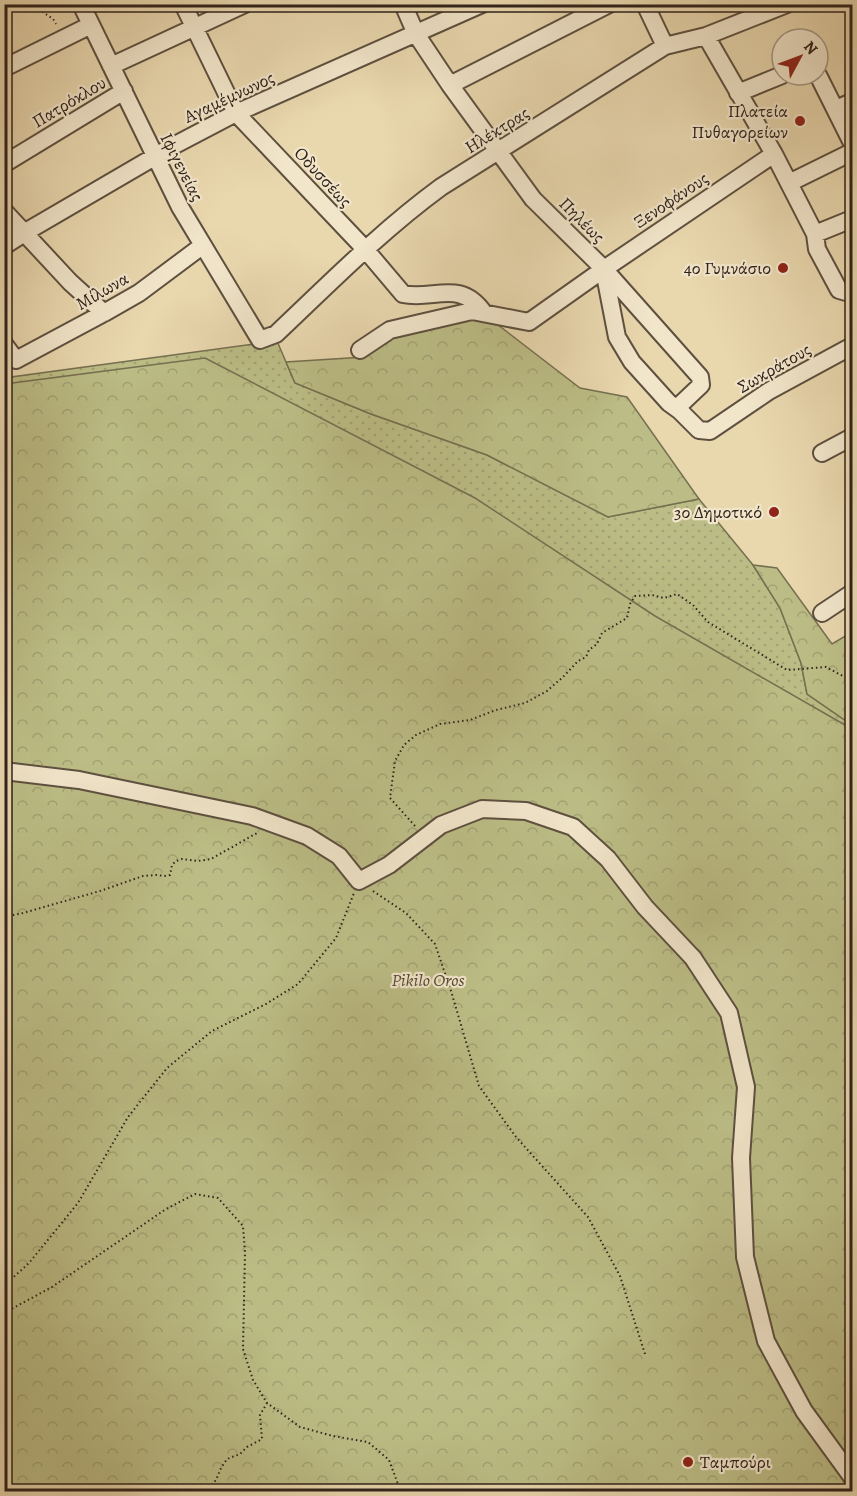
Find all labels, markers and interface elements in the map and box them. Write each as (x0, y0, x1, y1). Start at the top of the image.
north arrow (770, 27, 830, 87)
text: N (798, 36, 823, 60)
street label: Αγαμέμνωνος (179, 66, 278, 129)
street label: Πατρόκλου (27, 70, 111, 134)
place label: Πλατεία Πυθαγορείων (692, 99, 788, 144)
street label: Ηλέκτρας (460, 101, 534, 159)
marker: Πλατεία Πυθαγορείων (793, 114, 807, 128)
street label: Ιφιγενείας (155, 129, 209, 205)
street label: Οδυσσέως (289, 142, 357, 212)
street label: Ξενοφάνους (629, 166, 713, 234)
street label: Πηλέως (554, 192, 610, 248)
place label: 4ο Γυμνάσιο (684, 256, 771, 280)
marker: 4ο Γυμνάσιο (776, 261, 790, 275)
street label: Μίλωνα (71, 266, 133, 316)
street label: Σωκράτους (733, 337, 815, 399)
place label: 3ο Δημοτικό (674, 500, 762, 524)
marker: 3ο Δημοτικό (767, 505, 781, 519)
park label: Pikilo Oros (391, 968, 465, 992)
place label: Ταμπούρι (700, 1450, 771, 1474)
marker: Ταμπούρι (681, 1455, 695, 1469)

